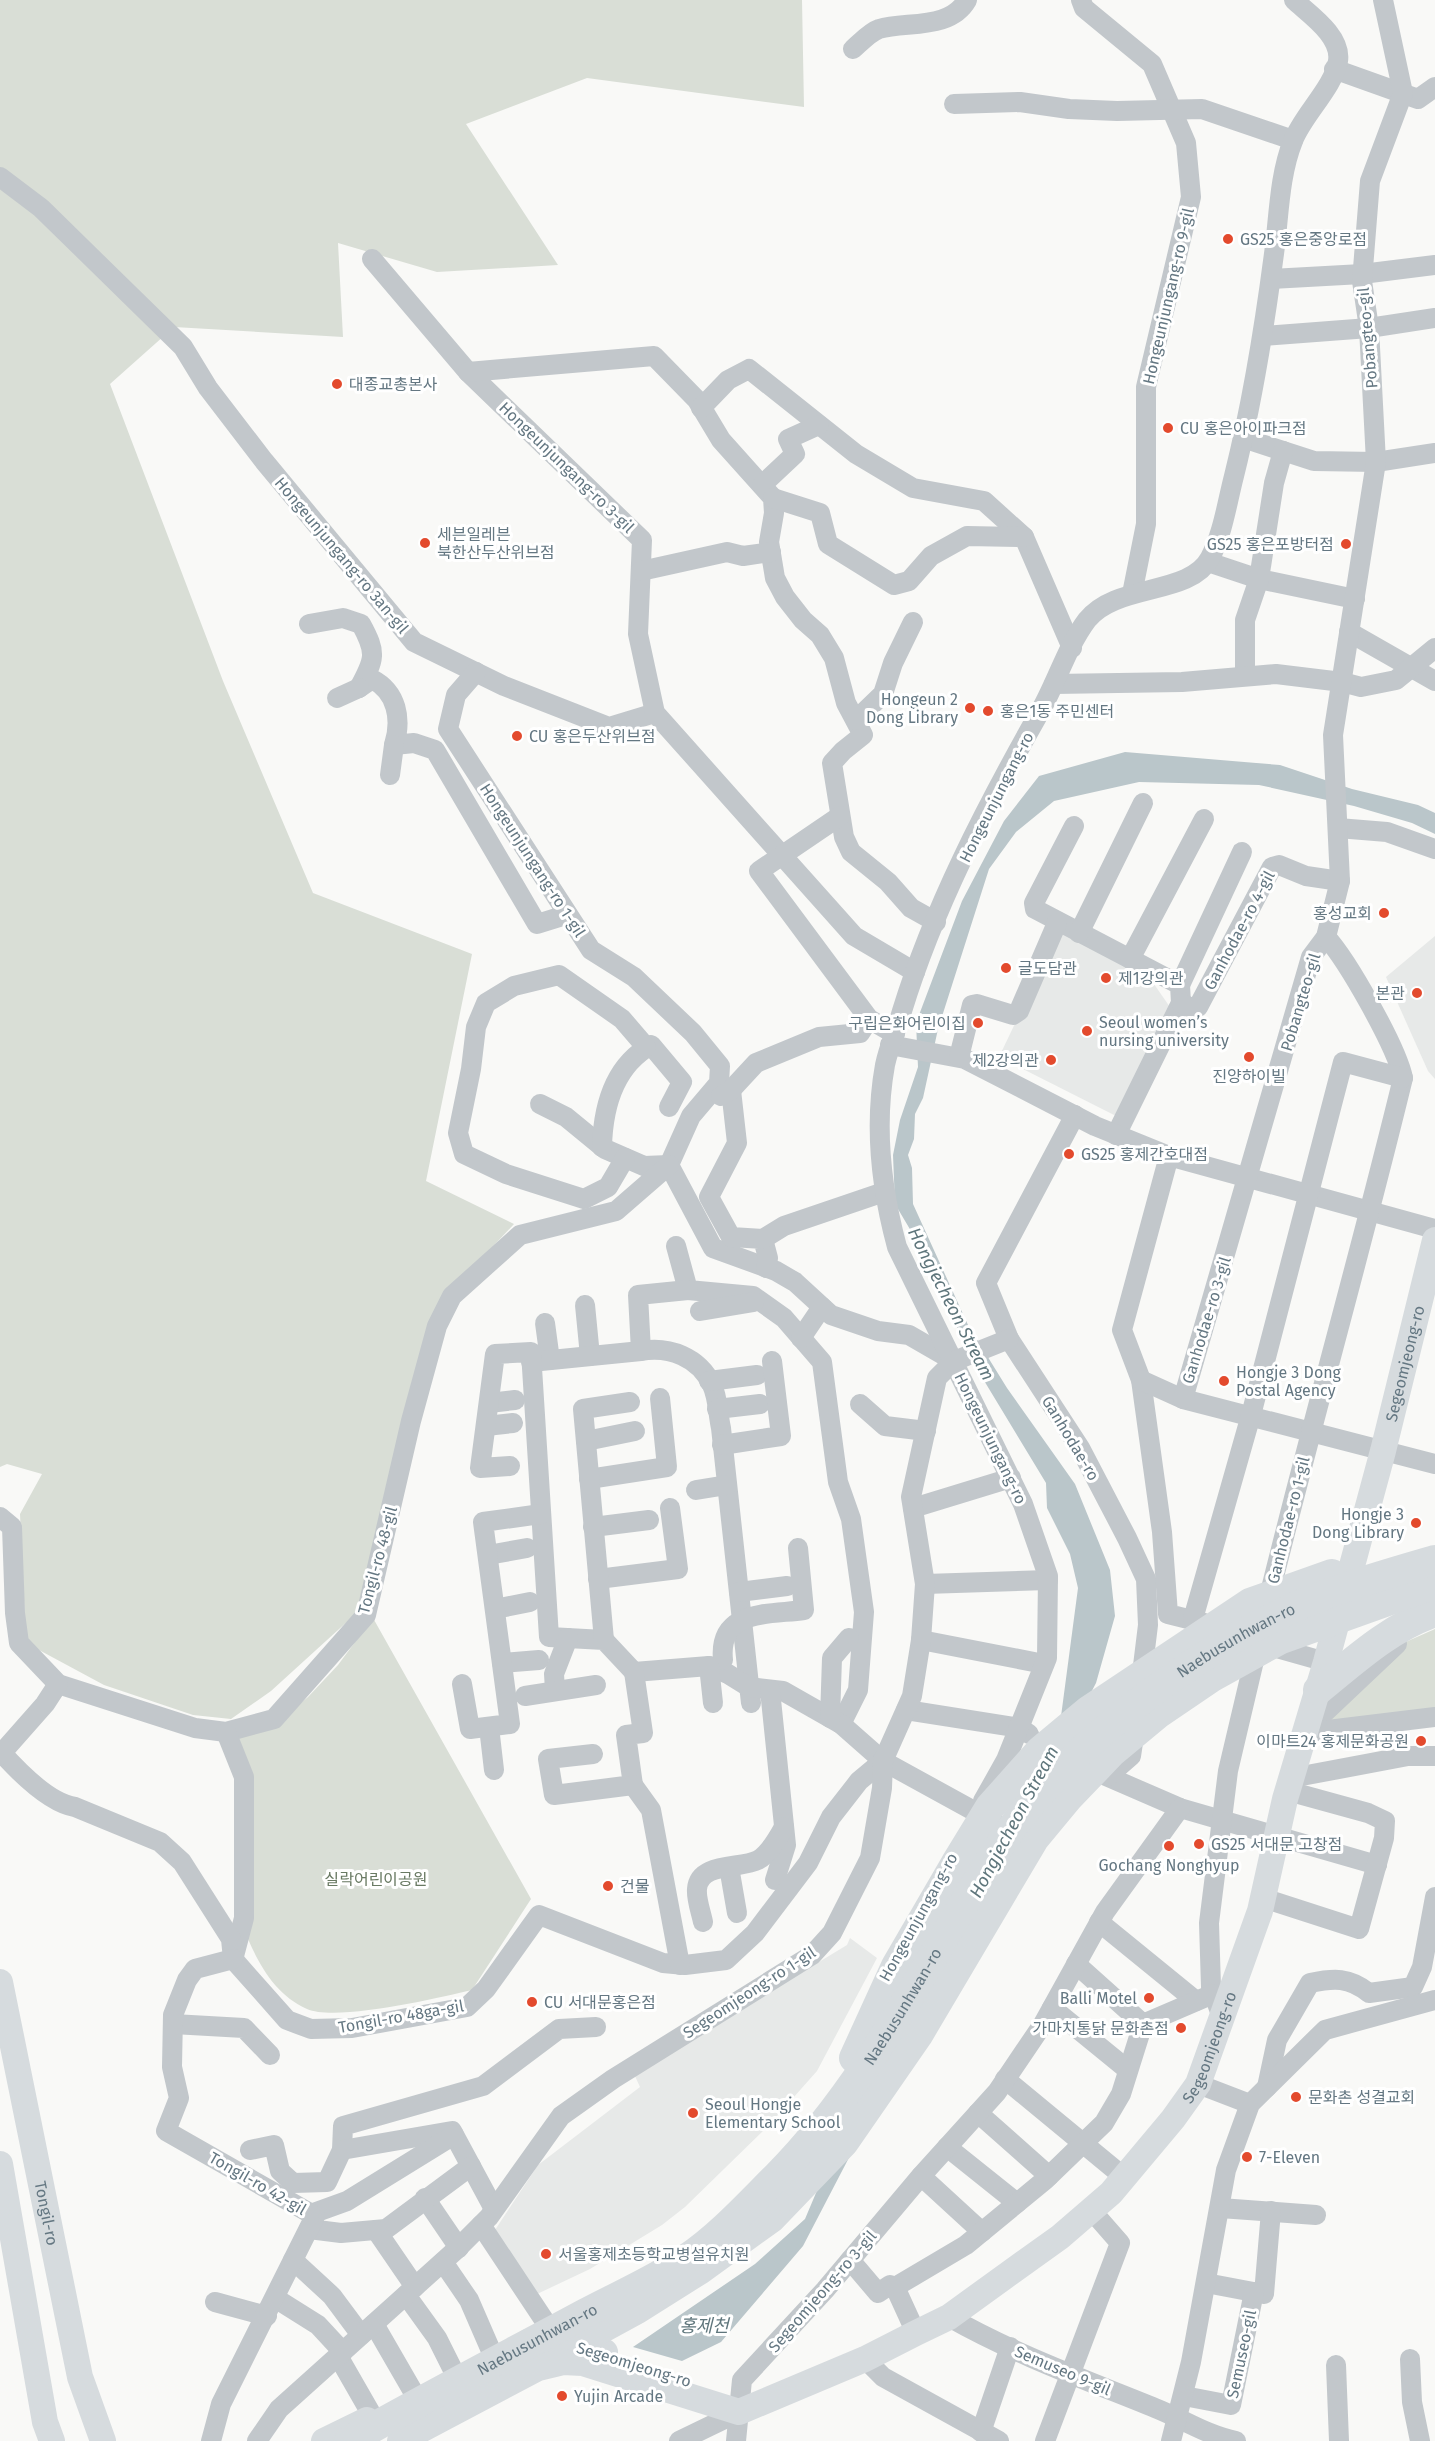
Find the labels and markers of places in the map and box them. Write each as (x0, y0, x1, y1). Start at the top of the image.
place label: GS25 홍은중앙로점 (1240, 230, 1367, 249)
marker: GS25 홍은중앙로점 (1221, 232, 1235, 246)
place label: 대종교총본사 (349, 375, 438, 394)
marker: 대종교총본사 (330, 377, 344, 391)
place label: CU 홍은아이파크점 (1180, 419, 1307, 438)
marker: CU 홍은아이파크점 (1161, 421, 1175, 435)
place label: 세븐일레븐 북한산두산위브점 (437, 525, 555, 562)
place label: GS25 홍은포방터점 (1207, 535, 1334, 554)
marker: 세븐일레븐 북한산두산위브점 (418, 536, 432, 550)
marker: GS25 홍은포방터점 (1339, 537, 1353, 551)
place label: Hongeun 2 Dong Library (866, 690, 958, 727)
marker: Hongeun 2 Dong Library (963, 701, 977, 715)
place label: 홍은1동 주민센터 (1000, 702, 1114, 721)
marker: 홍은1동 주민센터 (981, 704, 995, 718)
place label: CU 홍은두산위브점 (529, 727, 656, 746)
marker: CU 홍은두산위브점 (510, 729, 524, 743)
place label: 홍성교회 (1313, 904, 1372, 923)
marker: 홍성교회 (1377, 906, 1391, 920)
place label: 글도담관 (1018, 959, 1077, 978)
marker: 글도담관 (999, 961, 1013, 975)
place label: 제1강의관 (1118, 969, 1184, 988)
marker: 제1강의관 (1099, 971, 1113, 985)
place label: 본관 (1376, 984, 1405, 1003)
marker: 본관 (1410, 986, 1424, 1000)
place label: Seoul women’s nursing university (1099, 1013, 1229, 1050)
place label: 구립은화어린이집 (848, 1014, 966, 1033)
marker: 구립은화어린이집 (971, 1016, 985, 1030)
marker: Seoul women’s nursing university (1080, 1024, 1094, 1038)
marker: 진양하이빌 (1242, 1050, 1256, 1064)
place label: 제2강의관 (972, 1051, 1039, 1070)
marker: 제2강의관 (1044, 1053, 1058, 1067)
place label: 진양하이빌 (1212, 1067, 1286, 1086)
place label: GS25 홍제간호대점 (1081, 1145, 1208, 1164)
marker: GS25 홍제간호대점 (1062, 1147, 1076, 1161)
place label: Hongje 3 Dong Postal Agency (1236, 1363, 1342, 1400)
marker: Hongje 3 Dong Postal Agency (1217, 1374, 1231, 1388)
place label: Hongje 3 Dong Library (1312, 1505, 1404, 1542)
marker: Hongje 3 Dong Library (1409, 1516, 1423, 1530)
place label: 이마트24 홍제문화공원 (1256, 1732, 1409, 1751)
marker: 이마트24 홍제문화공원 (1414, 1734, 1428, 1748)
place label: GS25 서대문 고창점 (1211, 1835, 1342, 1854)
marker: GS25 서대문 고창점 (1192, 1837, 1206, 1851)
marker: Gochang Nonghyup (1162, 1839, 1176, 1853)
place label: Gochang Nonghyup (1098, 1856, 1240, 1875)
place label: 건물 (620, 1877, 649, 1896)
marker: 건물 (601, 1879, 615, 1893)
place label: Balli Motel (1060, 1989, 1137, 2008)
marker: Balli Motel (1142, 1991, 1156, 2005)
place label: CU 서대문홍은점 (544, 1993, 656, 2012)
marker: CU 서대문홍은점 (525, 1995, 539, 2009)
place label: 가마치통닭 문화촌점 (1032, 2019, 1169, 2038)
marker: 가마치통닭 문화촌점 (1174, 2021, 1188, 2035)
place label: 문화촌 성결교회 (1308, 2088, 1415, 2107)
marker: 문화촌 성결교회 (1289, 2090, 1303, 2104)
place label: Seoul Hongje Elementary School (705, 2095, 841, 2132)
marker: Seoul Hongje Elementary School (686, 2106, 700, 2120)
place label: 7-Eleven (1259, 2148, 1320, 2167)
marker: 7-Eleven (1240, 2150, 1254, 2164)
place label: 서울홍제초등학교병설유치원 (558, 2245, 749, 2264)
marker: 서울홍제초등학교병설유치원 (539, 2247, 553, 2261)
place label: Yujin Arcade (574, 2387, 663, 2406)
marker: Yujin Arcade (555, 2389, 569, 2403)

